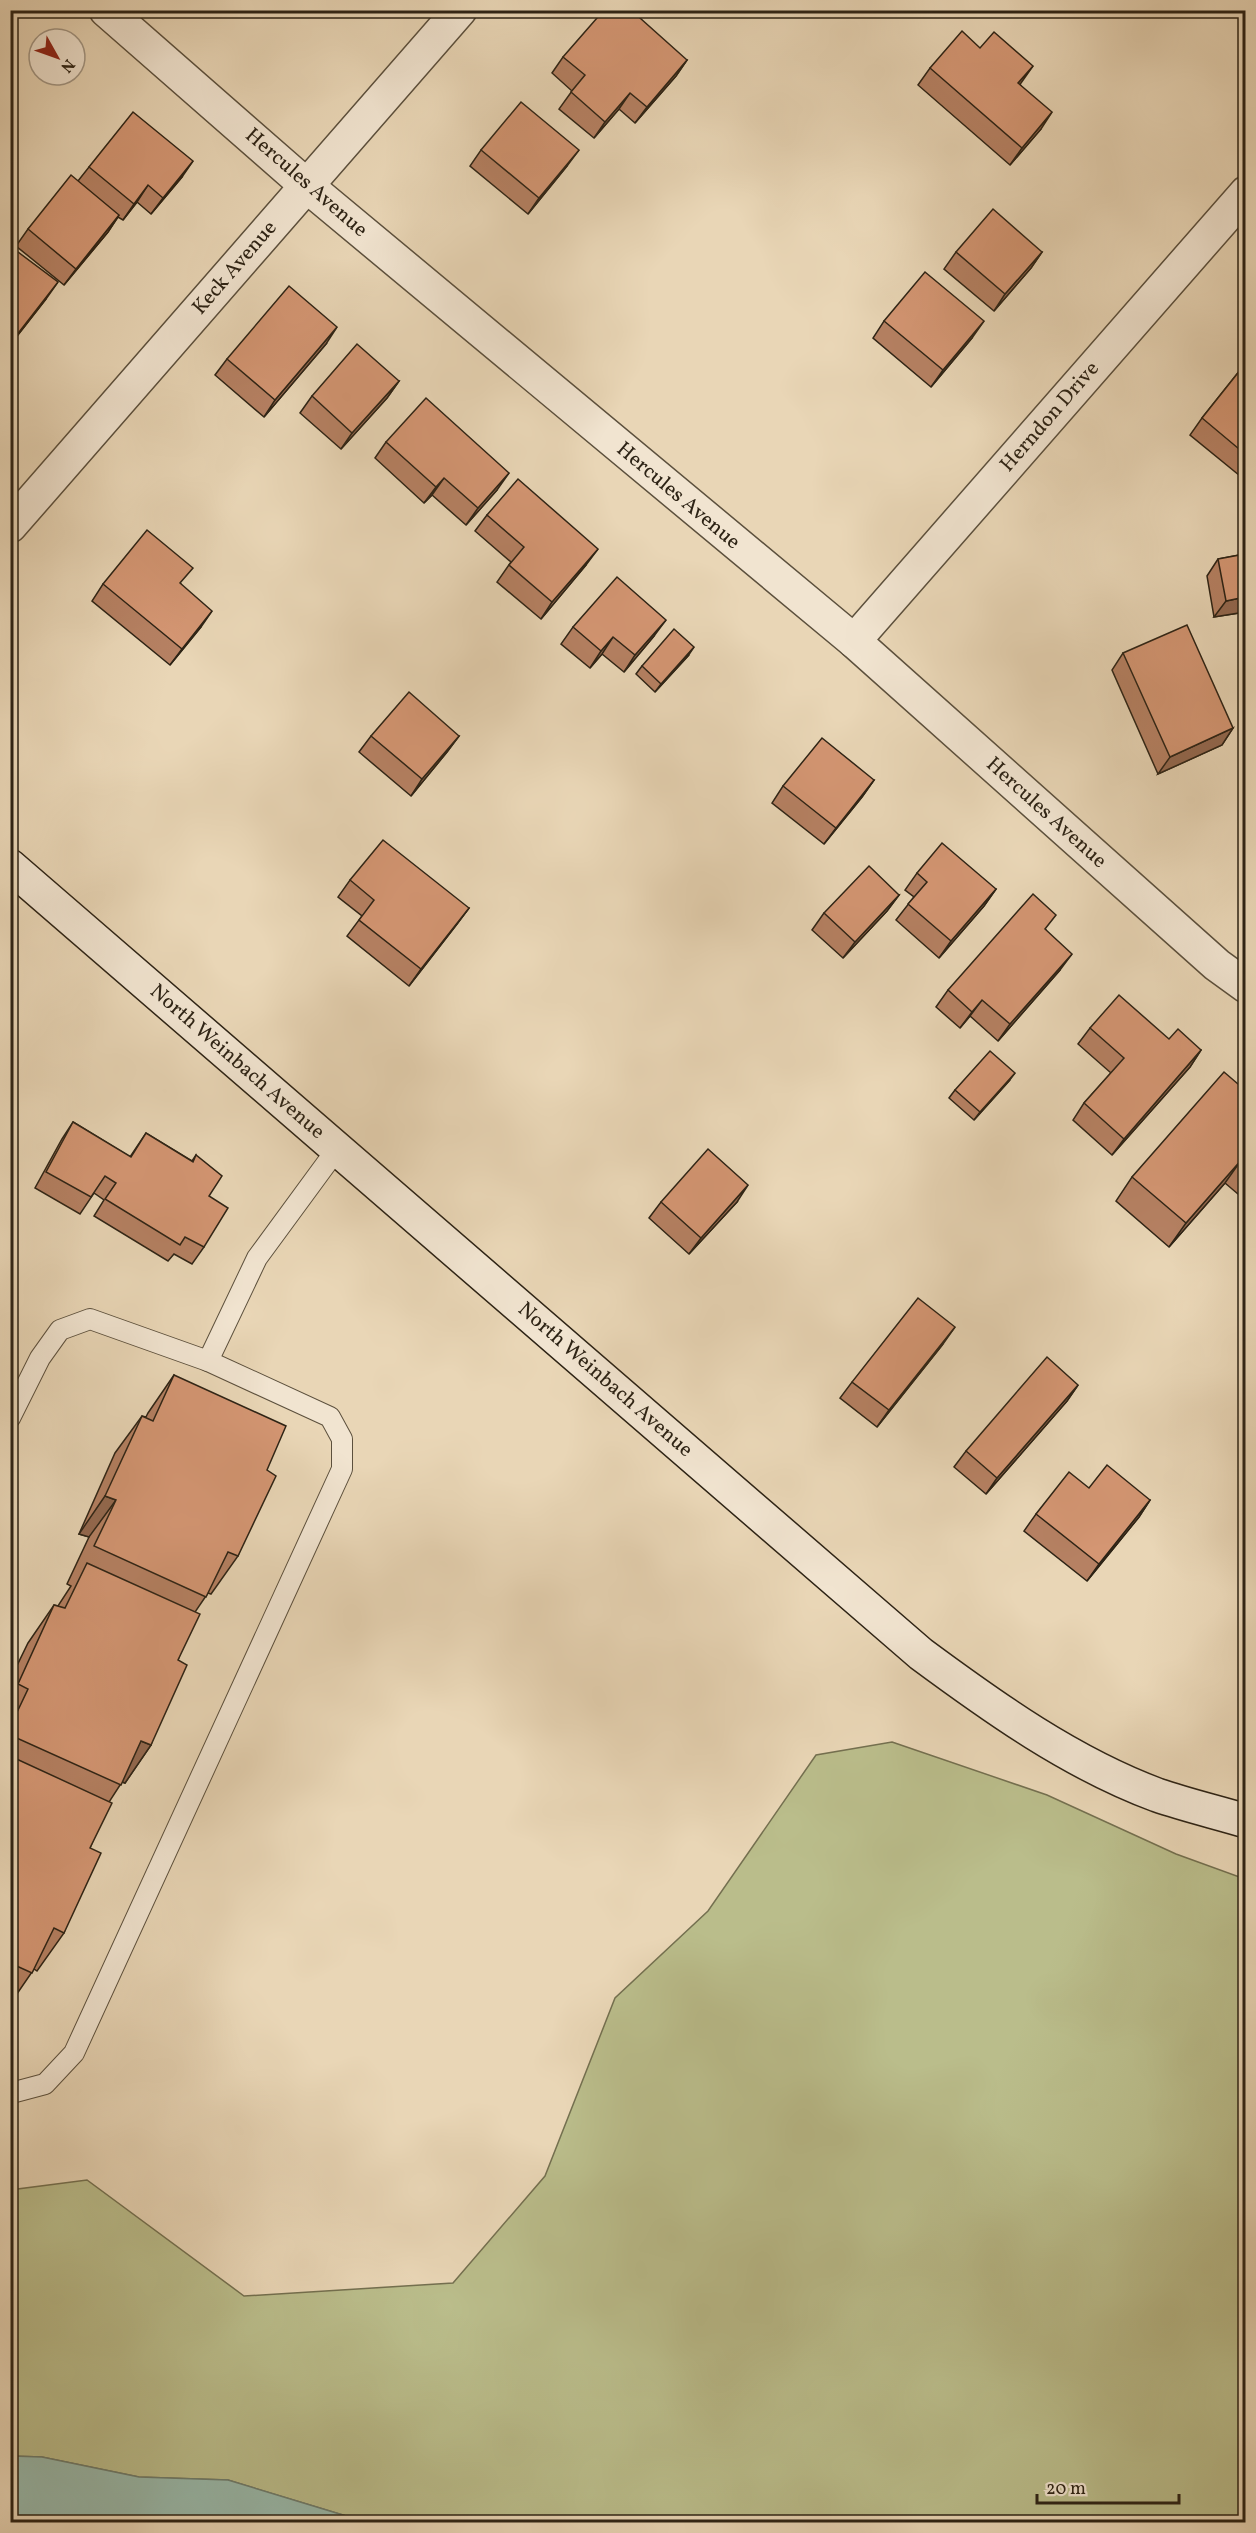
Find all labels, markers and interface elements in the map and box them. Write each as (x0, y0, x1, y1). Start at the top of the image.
north arrow (27, 27, 87, 87)
text: N (55, 54, 79, 77)
street label: Hercules Avenue (238, 122, 374, 244)
street label: Keck Avenue (186, 214, 284, 321)
street label: Herndon Drive (994, 355, 1106, 479)
street label: Hercules Avenue (610, 435, 746, 557)
street label: Hercules Avenue (979, 751, 1113, 875)
street label: North Weinbach Avenue (143, 978, 331, 1146)
street label: North Weinbach Avenue (511, 1296, 699, 1464)
scale bar (1037, 2467, 1180, 2505)
text: 20 m (1046, 2477, 1086, 2502)

